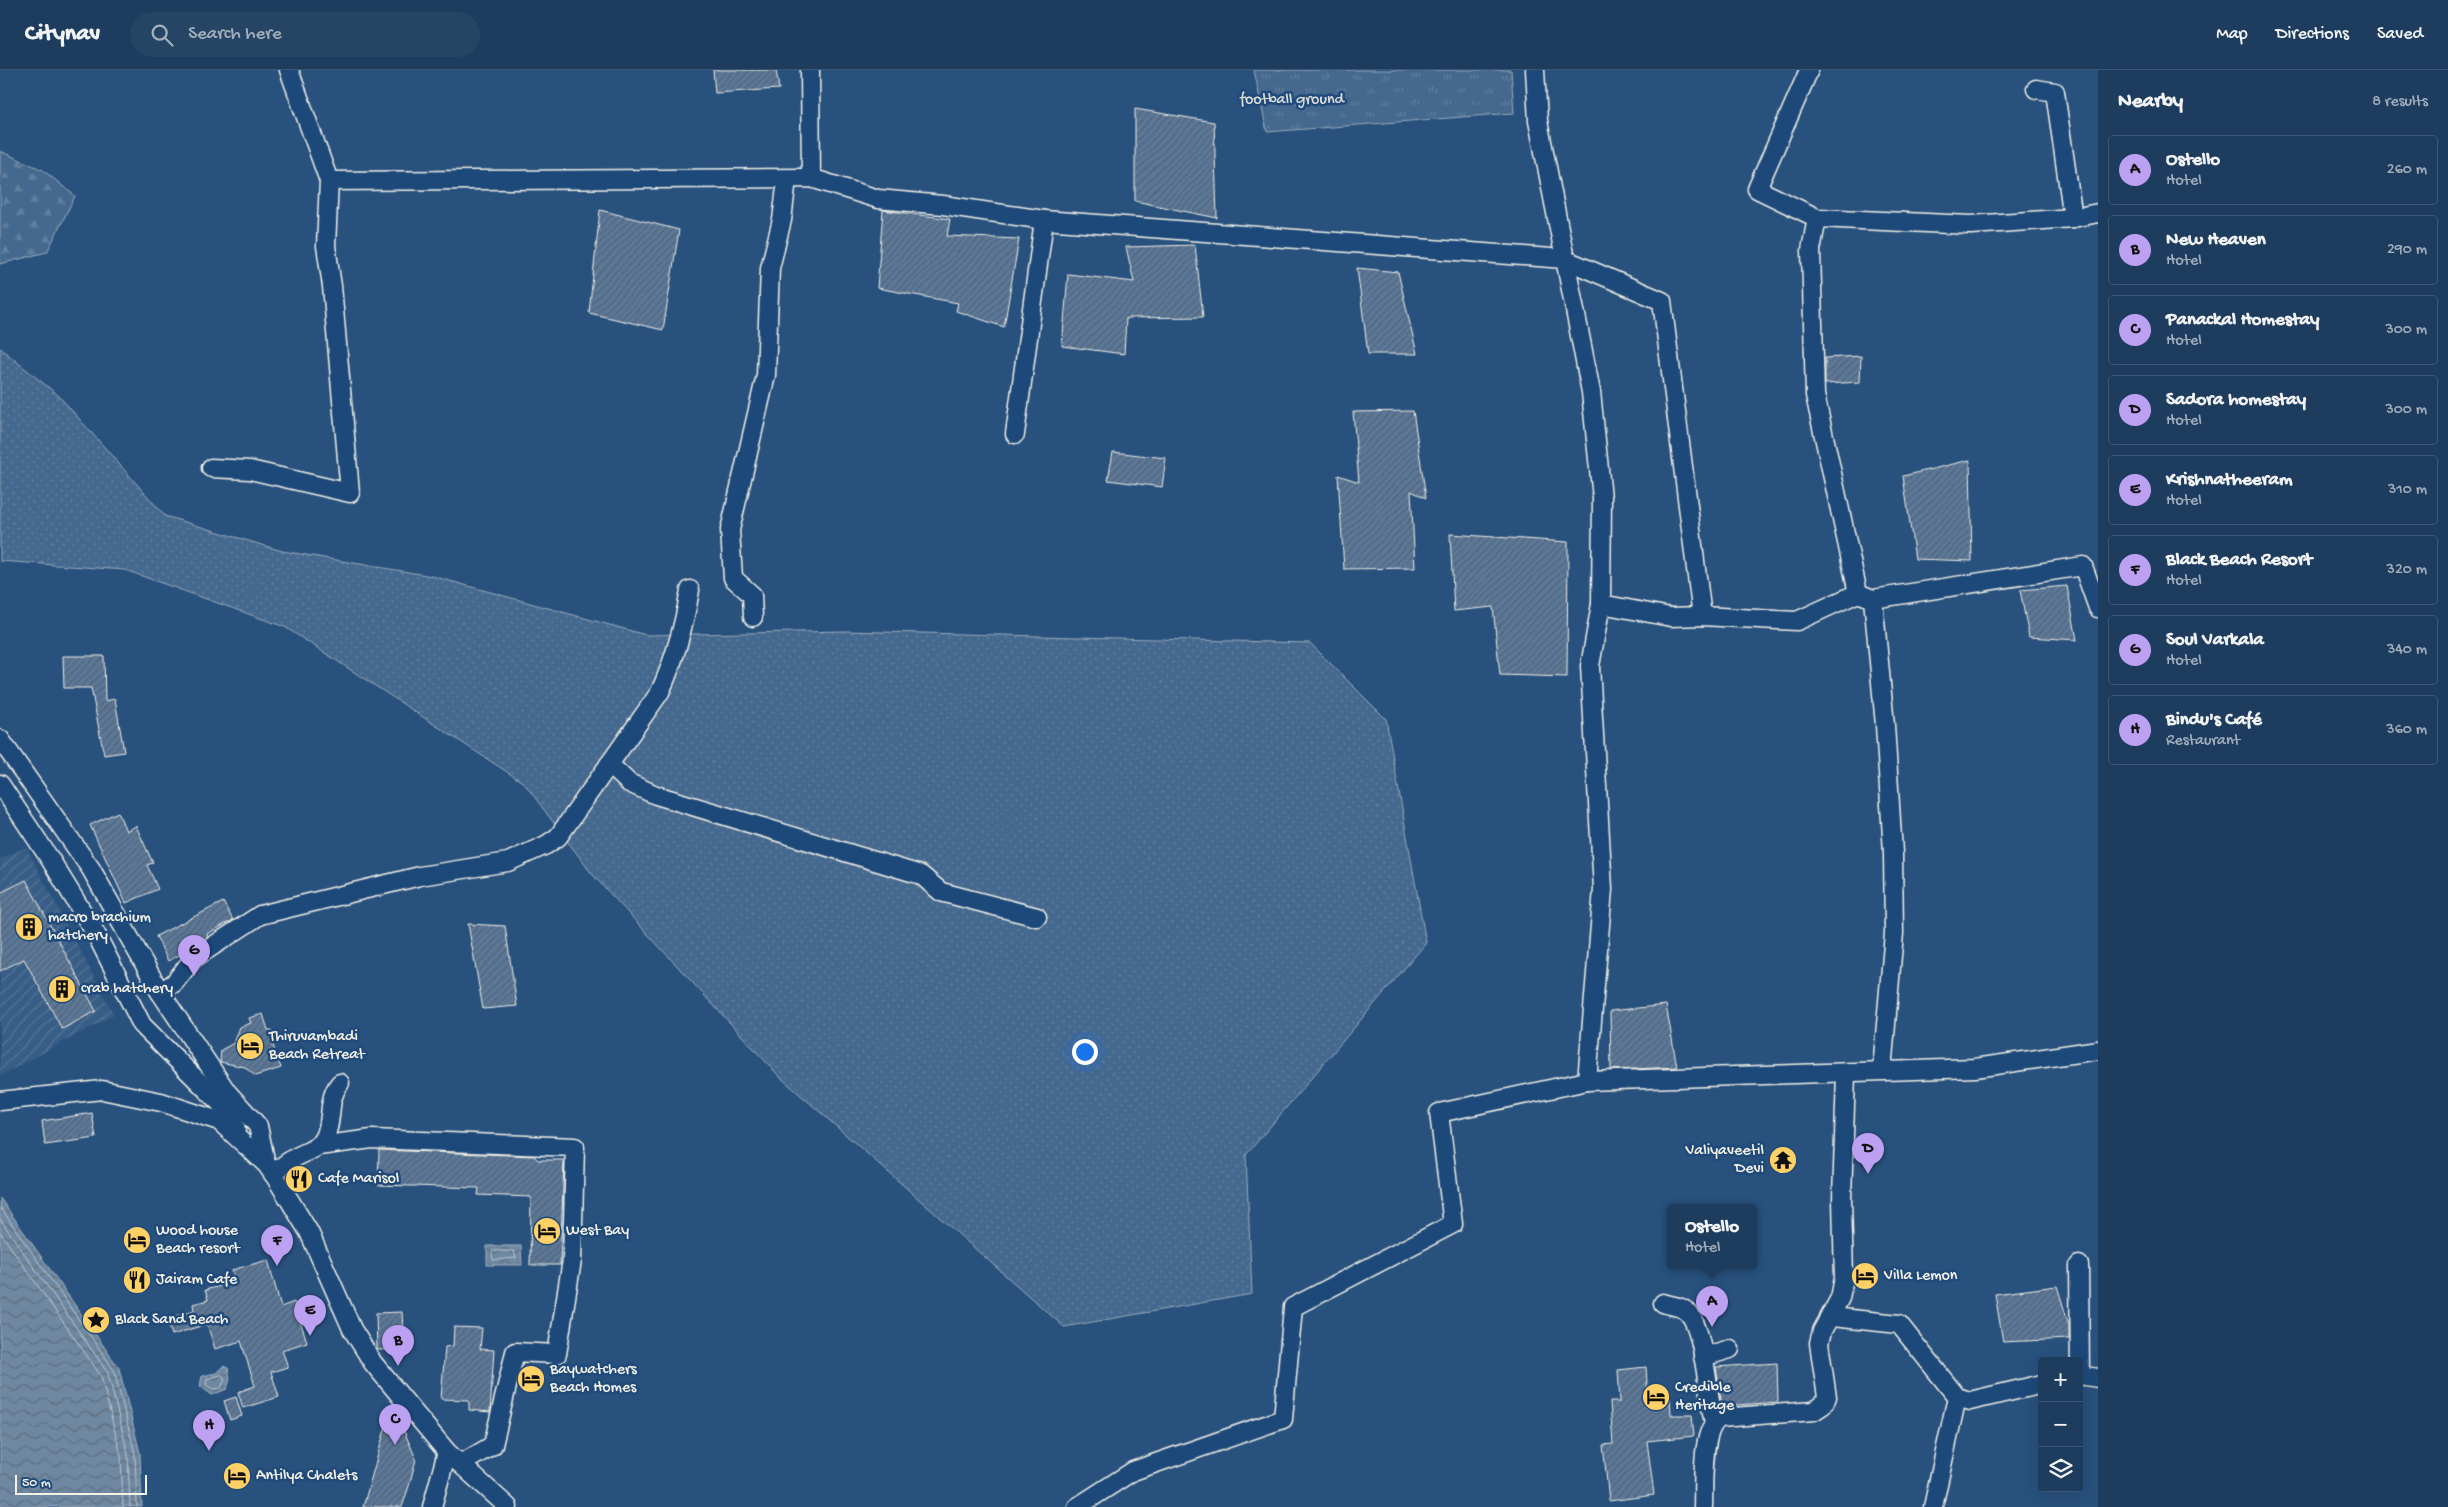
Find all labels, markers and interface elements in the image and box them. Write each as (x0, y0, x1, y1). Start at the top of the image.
search box (130, 12, 480, 57)
text: Citynav (25, 20, 100, 49)
icon: search (148, 21, 176, 49)
text: Search here (188, 23, 282, 46)
text: Map (2216, 24, 2248, 45)
text: Directions (2276, 24, 2349, 45)
text: Saved (2377, 24, 2423, 45)
text: Nearby (2118, 90, 2183, 115)
park label: football ground (1239, 91, 1346, 110)
text: 8 results (2372, 93, 2428, 112)
text: Ostello (2166, 149, 2220, 172)
text: A (2130, 161, 2140, 180)
text: 260 m (2387, 161, 2427, 180)
text: Hotel (2166, 172, 2202, 191)
text: New Heaven (2166, 229, 2266, 252)
text: B (2131, 241, 2139, 260)
text: 290 m (2387, 241, 2427, 260)
text: Hotel (2166, 252, 2202, 271)
text: Panackal Homestay (2166, 309, 2319, 332)
text: C (2131, 321, 2139, 340)
text: 300 m (2385, 321, 2427, 340)
text: Hotel (2166, 332, 2202, 351)
text: Sadora homestay (2166, 389, 2306, 412)
text: D (2130, 401, 2140, 420)
text: 300 m (2385, 401, 2427, 420)
text: Hotel (2166, 412, 2202, 431)
text: Krishnatheeram (2166, 469, 2292, 492)
text: E (2130, 481, 2140, 500)
text: 310 m (2388, 481, 2427, 500)
text: Hotel (2166, 492, 2202, 511)
text: Black Beach Resort (2166, 549, 2312, 572)
text: F (2131, 561, 2139, 580)
text: 320 m (2387, 561, 2427, 580)
text: Hotel (2166, 572, 2202, 591)
text: Soul Varkala (2166, 629, 2264, 652)
text: G (2130, 641, 2140, 660)
text: 340 m (2387, 641, 2427, 660)
text: Hotel (2166, 652, 2202, 671)
text: Bindu's Café (2166, 709, 2262, 732)
text: H (2130, 721, 2140, 740)
text: 360 m (2386, 721, 2427, 740)
text: Restaurant (2166, 732, 2240, 751)
place label: macro brachium hatchery (48, 909, 151, 946)
building icon: macro brachium hatchery (14, 912, 44, 942)
pin: G (178, 935, 210, 976)
building icon: crab hatchery (47, 974, 77, 1004)
place label: crab hatchery (81, 980, 173, 999)
place label: Thiruvambadi Beach Retreat (268, 1028, 366, 1065)
hotel icon: Thiruvambadi Beach Retreat (235, 1031, 265, 1061)
your location (1072, 1039, 1098, 1065)
pin: D (1852, 1133, 1884, 1174)
place label: Valiyaveetil Devi (1684, 1142, 1764, 1179)
temple icon: Valiyaveetil Devi (1768, 1145, 1798, 1175)
restaurant icon: Cafe Marisol (284, 1164, 314, 1194)
place label: Cafe Marisol (318, 1170, 399, 1189)
popup (1667, 1204, 1757, 1269)
hotel icon: West Bay (532, 1216, 562, 1246)
text: Ostello (1685, 1216, 1739, 1239)
place label: Wood house Beach resort (155, 1222, 241, 1259)
place label: West Bay (566, 1222, 629, 1241)
hotel icon: Wood house Beach resort (122, 1225, 152, 1255)
pin: F (261, 1225, 293, 1266)
text: Hotel (1685, 1239, 1721, 1258)
hotel icon: Villa Lemon (1850, 1261, 1880, 1291)
restaurant icon: Jairam Cafe (122, 1265, 152, 1295)
place label: Villa Lemon (1883, 1267, 1958, 1286)
place label: Jairam Cafe (156, 1271, 238, 1290)
pin: A (1696, 1286, 1728, 1327)
pin: E (294, 1295, 326, 1336)
place icon: Black Sand Beach (81, 1305, 111, 1335)
place label: Black Sand Beach (114, 1311, 229, 1330)
pin: B (382, 1325, 414, 1366)
map controls (2038, 1357, 2083, 1492)
button: + (2038, 1357, 2083, 1402)
place label: Baywatchers Beach Homes (549, 1361, 638, 1398)
hotel icon: Baywatchers Beach Homes (516, 1364, 546, 1394)
place label: Credible Heritage (1675, 1379, 1735, 1416)
hotel icon: Credible Heritage (1641, 1382, 1671, 1412)
button: − (2038, 1402, 2083, 1447)
pin: C (379, 1404, 411, 1445)
pin: H (193, 1410, 225, 1451)
button: layers (2038, 1447, 2083, 1492)
hotel icon: Antilya Chalets (222, 1461, 252, 1491)
place label: Antilya Chalets (256, 1467, 359, 1486)
scale bar (15, 1472, 148, 1495)
text: 50 m (22, 1475, 51, 1492)

